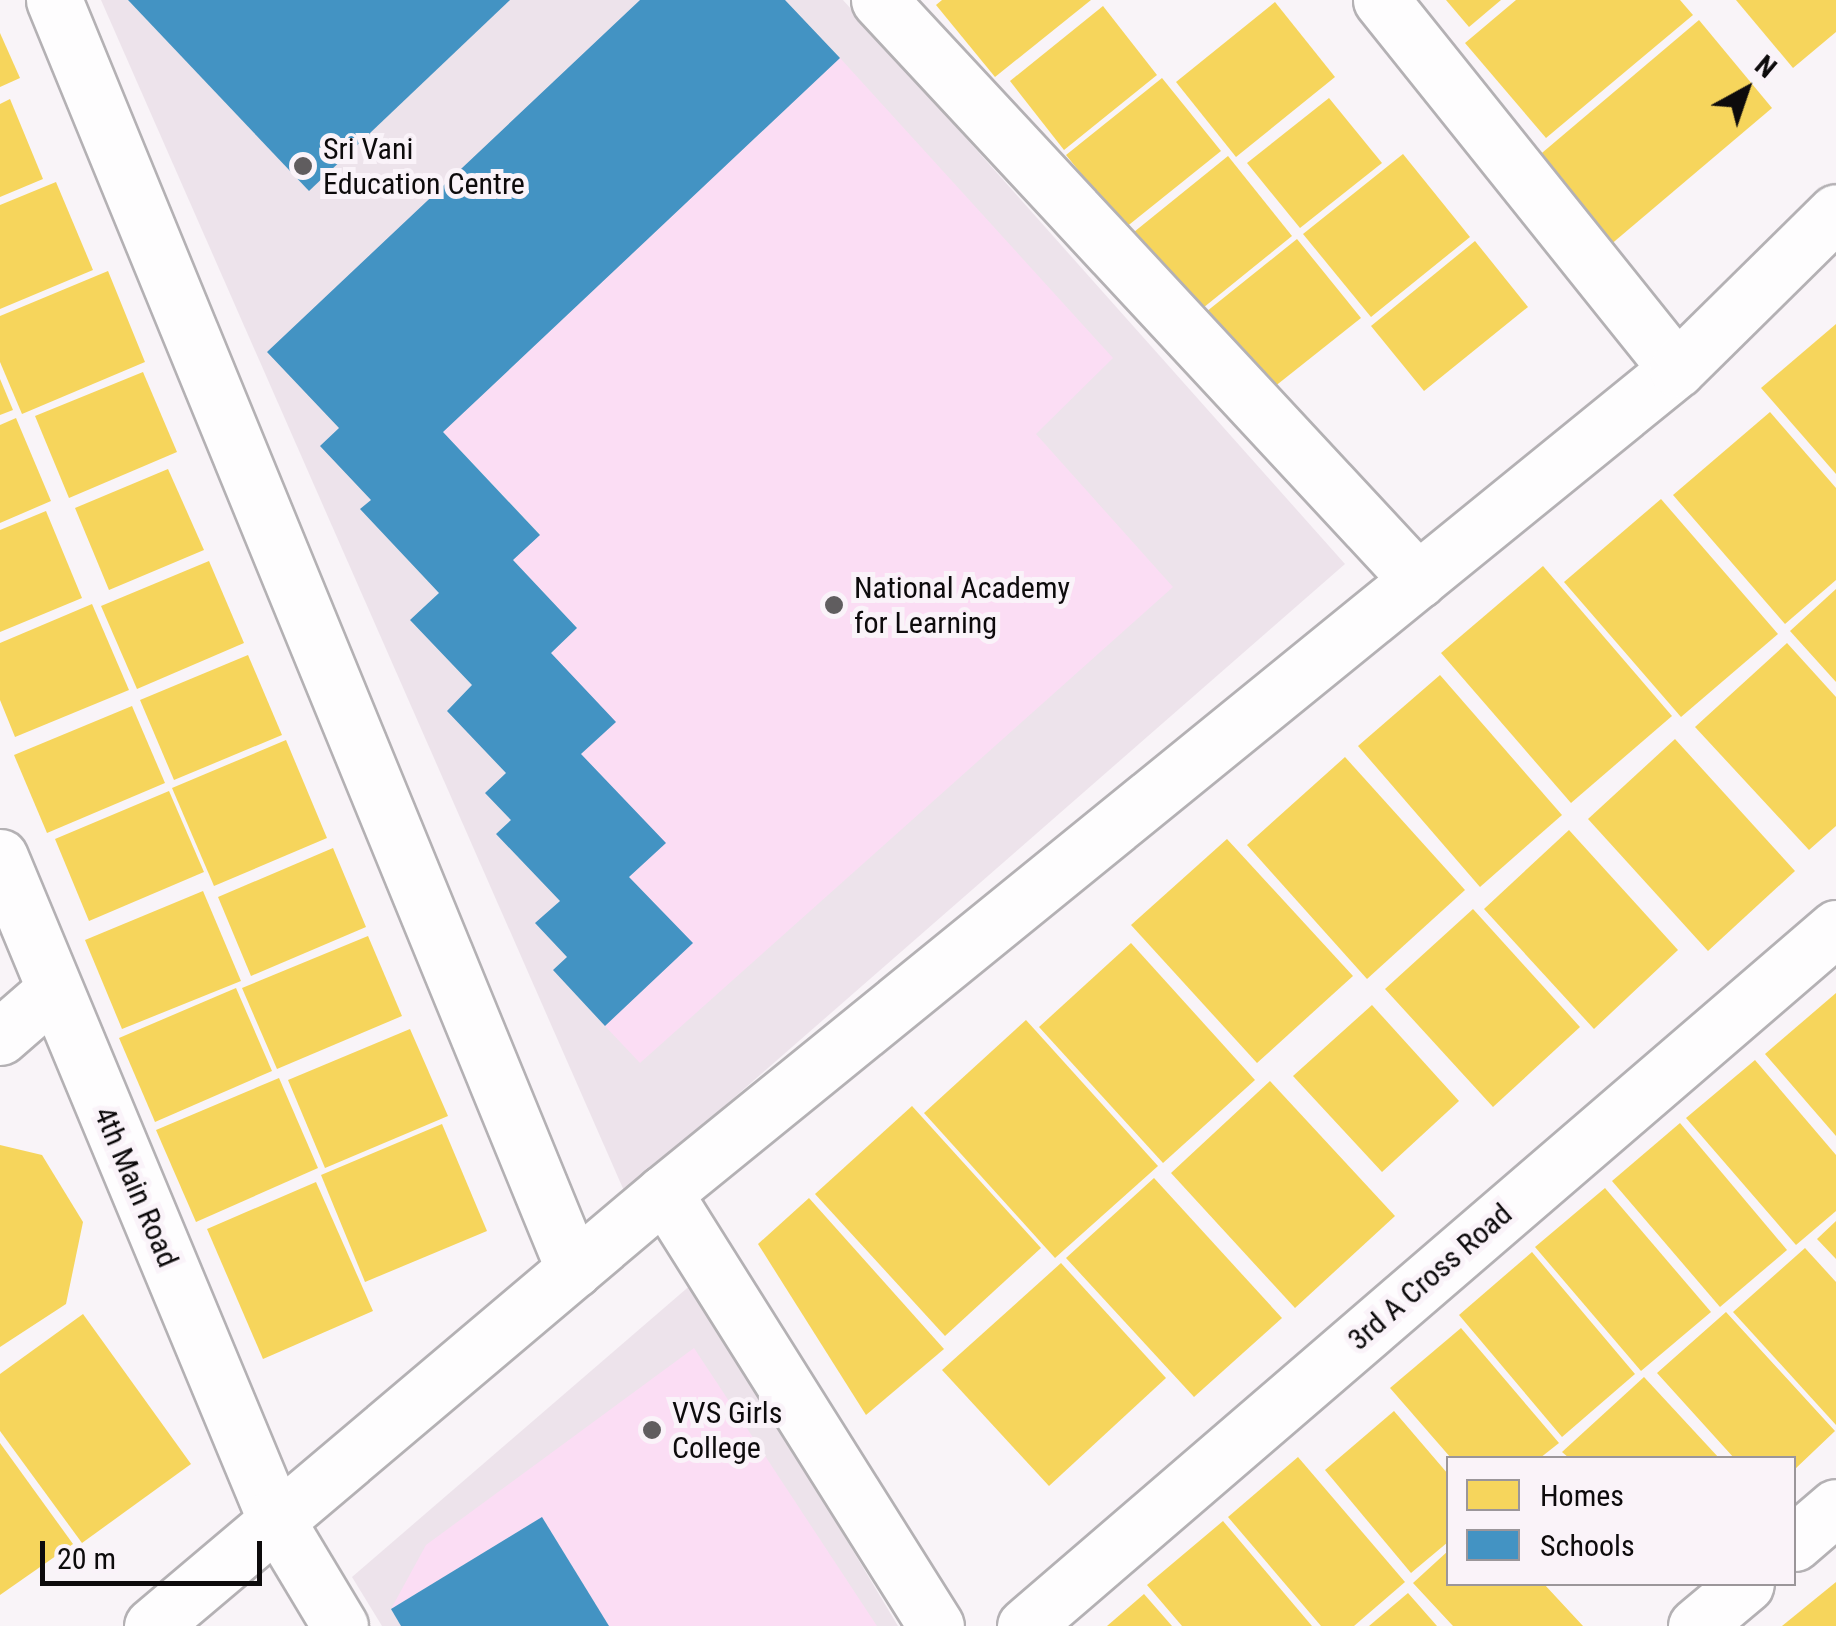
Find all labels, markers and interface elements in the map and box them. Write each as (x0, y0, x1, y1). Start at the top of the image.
north arrow (1696, 40, 1796, 140)
text: N (1748, 48, 1783, 85)
place label: Sri Vani Education Centre (323, 131, 525, 202)
marker: Sri Vani Education Centre (292, 155, 314, 177)
place label: National Academy for Learning (854, 570, 1070, 640)
marker: National Academy for Learning (823, 594, 845, 616)
street label: 4th Main Road (86, 1101, 186, 1273)
street label: 3rd A Cross Road (1341, 1196, 1519, 1358)
place label: VVS Girls College (672, 1395, 782, 1466)
marker: VVS Girls College (641, 1419, 663, 1441)
legend (1446, 1456, 1796, 1586)
text: Homes (1540, 1478, 1624, 1513)
scale bar (45, 1521, 268, 1583)
text: Schools (1540, 1528, 1635, 1563)
text: 20 m (57, 1541, 116, 1576)

